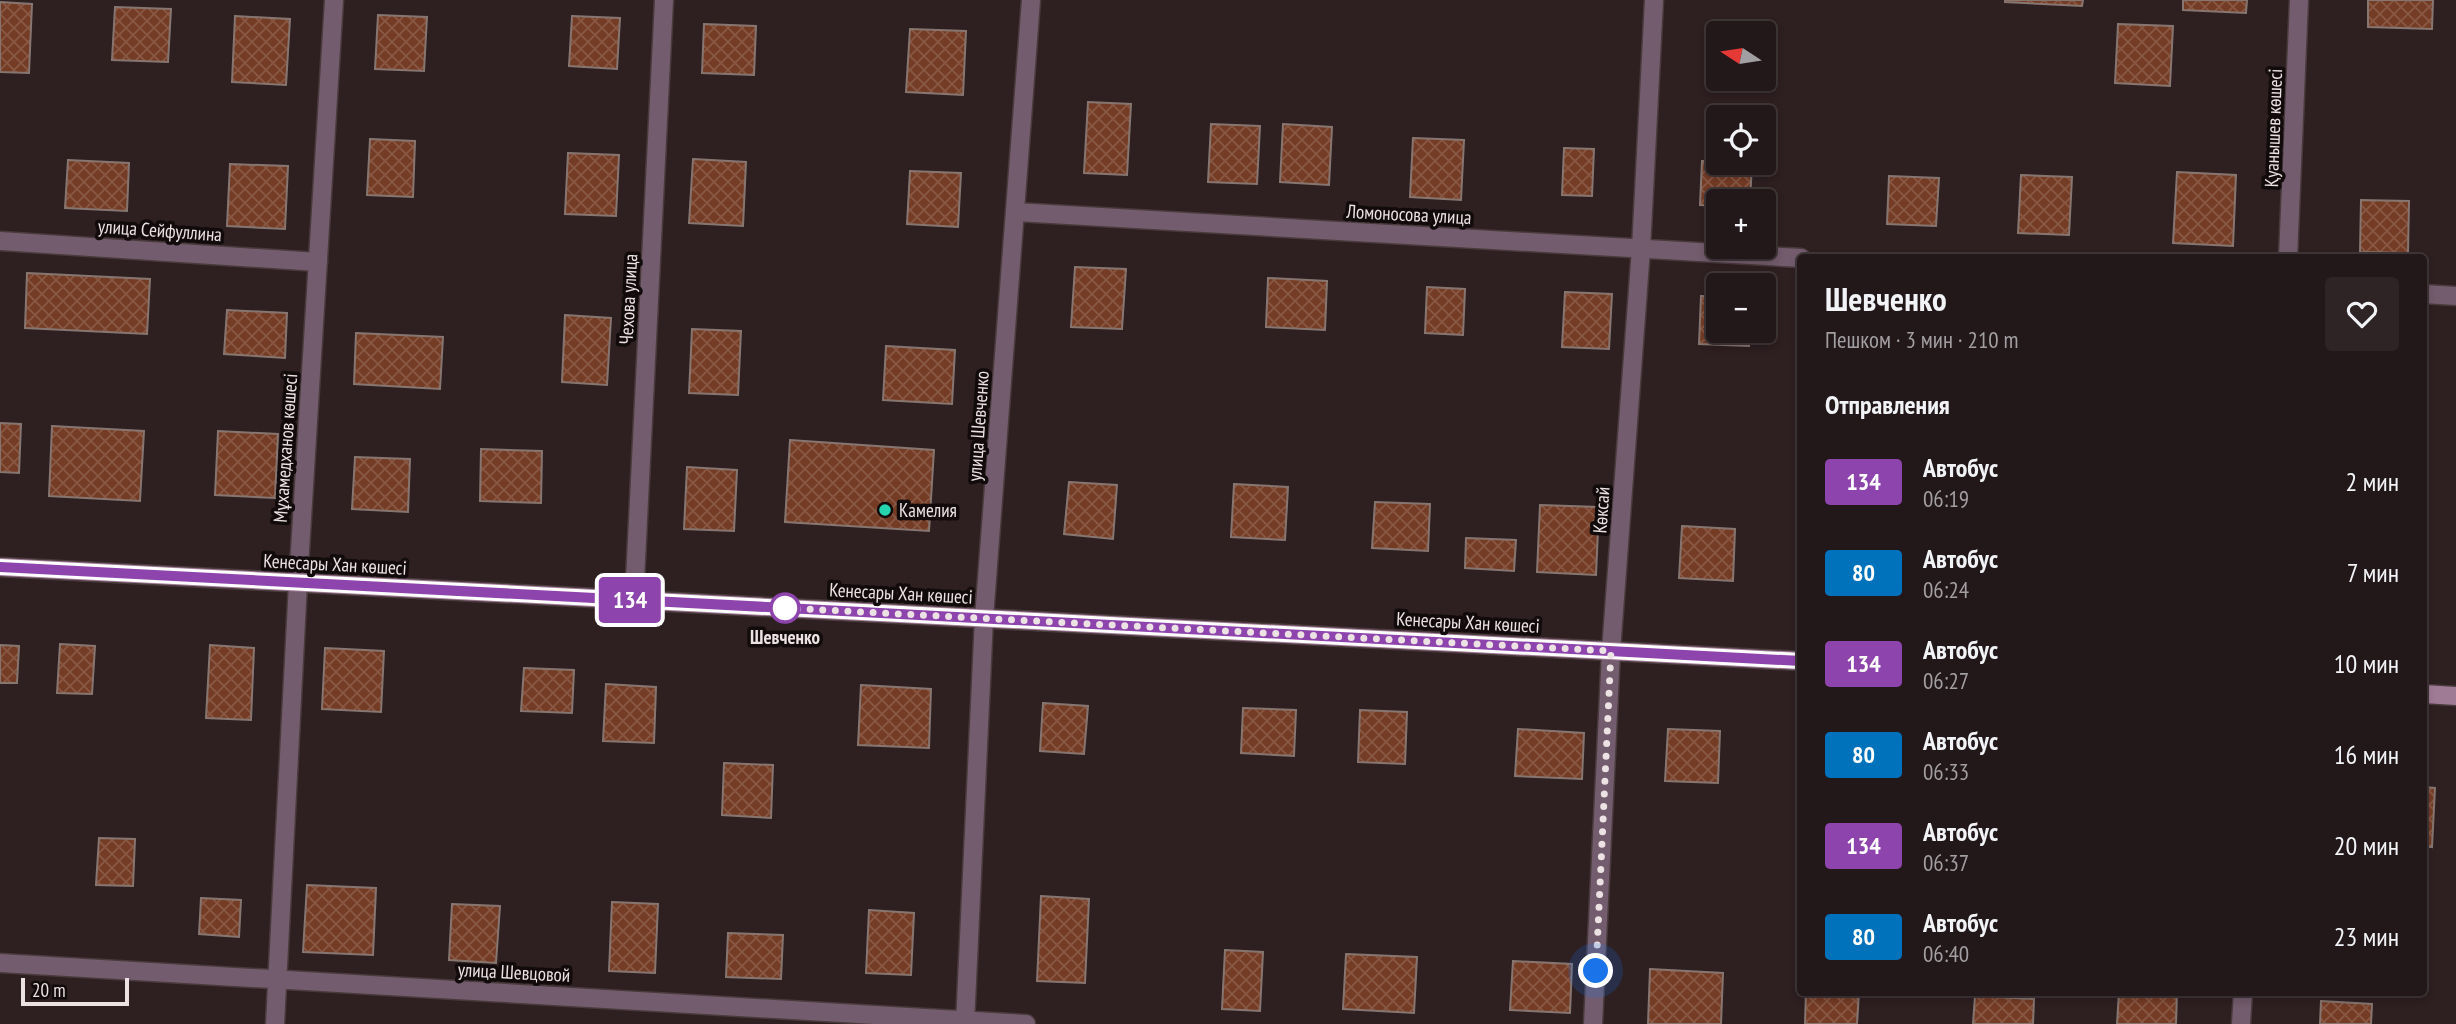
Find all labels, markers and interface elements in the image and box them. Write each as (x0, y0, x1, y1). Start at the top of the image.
north arrow (1706, 21, 1776, 91)
map controls (1706, 21, 1776, 343)
street label: Қуанышев көшесі (2259, 68, 2287, 188)
button: locate (1706, 105, 1776, 175)
button: + (1706, 189, 1776, 259)
street label: Ломоносова улица (1345, 199, 1472, 229)
street label: улица Сейфуллина (97, 214, 223, 246)
street label: Чехова улица (614, 253, 642, 345)
button: − (1706, 273, 1776, 343)
text: Шевченко (1825, 277, 1947, 320)
button: heart (2325, 277, 2399, 351)
text: Пешком · 3 мин · 210 m (1825, 325, 2018, 354)
street label: улица Шевченко (962, 370, 994, 482)
street label: Мұхамедханов көшесі (268, 373, 302, 523)
text: Отправления (1825, 388, 1950, 421)
text: Автобус (1923, 451, 1998, 484)
text: 2 мин (2346, 465, 2399, 498)
text: 134 (1846, 466, 1881, 497)
text: 06:19 (1923, 484, 1969, 513)
street label: Көксай (1587, 486, 1615, 534)
place label: Камелия (899, 498, 957, 522)
marker: Камелия (877, 502, 893, 518)
text: Автобус (1923, 542, 1998, 575)
street label: Кенесары Хан көшесі (263, 548, 407, 580)
text: 7 мин (2347, 556, 2399, 589)
text: 80 (1852, 557, 1875, 588)
text: 06:24 (1923, 575, 1969, 604)
line badge: 134 (590, 577, 670, 623)
street label: Кенесары Хан көшесі (829, 577, 973, 609)
text: 134 (613, 584, 647, 615)
marker: Шевченко (770, 593, 800, 623)
street label: Кенесары Хан көшесі (1396, 606, 1540, 638)
place label: Шевченко (750, 625, 820, 649)
text: Автобус (1923, 633, 1998, 666)
text: 10 мин (2334, 647, 2399, 680)
text: 134 (1846, 648, 1881, 679)
text: 06:27 (1923, 666, 1969, 695)
text: Автобус (1923, 724, 1998, 757)
text: 16 мин (2334, 738, 2399, 771)
text: 80 (1852, 739, 1875, 770)
text: 06:33 (1923, 757, 1969, 786)
text: Автобус (1923, 815, 1998, 848)
text: 20 мин (2334, 829, 2399, 862)
text: 134 (1846, 830, 1881, 861)
text: 06:37 (1923, 848, 1969, 877)
text: Автобус (1923, 906, 1998, 939)
text: 23 мин (2334, 920, 2399, 953)
text: 80 (1852, 921, 1875, 952)
text: 06:40 (1923, 939, 1969, 968)
your location (1578, 953, 1613, 988)
street label: улица Шевцовой (457, 957, 571, 987)
scale bar (21, 975, 130, 1007)
text: 20 m (32, 978, 66, 1002)

